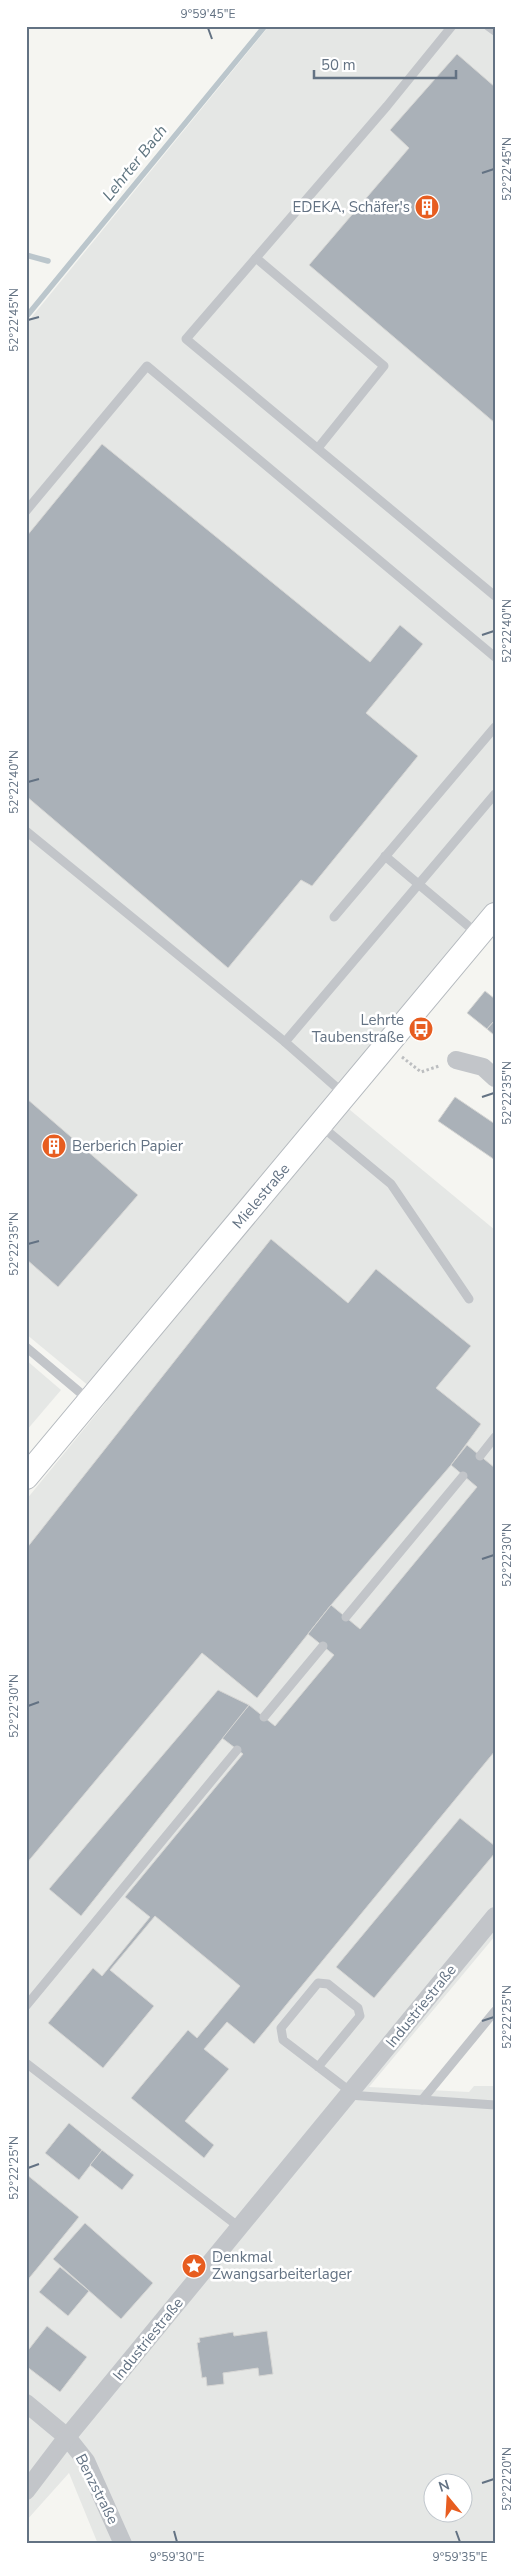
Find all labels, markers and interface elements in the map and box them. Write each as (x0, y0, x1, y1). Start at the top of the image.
text: 9°59'45"E (181, 6, 235, 22)
scale bar (314, 48, 456, 80)
text: 50 m (321, 55, 356, 75)
water label: Lehrter Bach (97, 120, 173, 206)
text: 52°22'45"N (499, 137, 515, 201)
building icon: EDEKA, Schäfer's (414, 194, 440, 220)
place label: EDEKA, Schäfer's (293, 197, 410, 217)
text: 52°22'45"N (6, 288, 22, 352)
text: 52°22'40"N (499, 599, 515, 663)
text: 52°22'40"N (6, 750, 22, 814)
place label: Lehrte Taubenstraße (312, 1010, 404, 1047)
bus stop icon: Lehrte Taubenstraße (408, 1016, 434, 1042)
text: 52°22'35"N (499, 1061, 515, 1125)
building icon: Berberich Papier (41, 1133, 67, 1159)
place label: Berberich Papier (72, 1136, 184, 1156)
street label: Mielestraße (228, 1159, 294, 1233)
text: 52°22'35"N (6, 1212, 22, 1276)
text: 52°22'30"N (499, 1523, 515, 1587)
text: 52°22'30"N (6, 1674, 22, 1738)
street label: Industriestraße (381, 1960, 461, 2052)
text: 52°22'25"N (499, 1985, 515, 2049)
text: 52°22'25"N (6, 2136, 22, 2200)
place label: Denkmal Zwangsarbeiterlager (212, 2247, 353, 2284)
place icon: Denkmal Zwangsarbeiterlager (181, 2253, 207, 2279)
street label: Industriestraße (108, 2293, 188, 2385)
text: 52°22'20"N (499, 2447, 515, 2511)
street label: Benzstraße (71, 2450, 123, 2528)
north arrow (424, 2472, 474, 2522)
text: N (436, 2475, 452, 2497)
text: 9°59'30"E (150, 2549, 204, 2565)
text: 9°59'35"E (433, 2549, 487, 2565)

